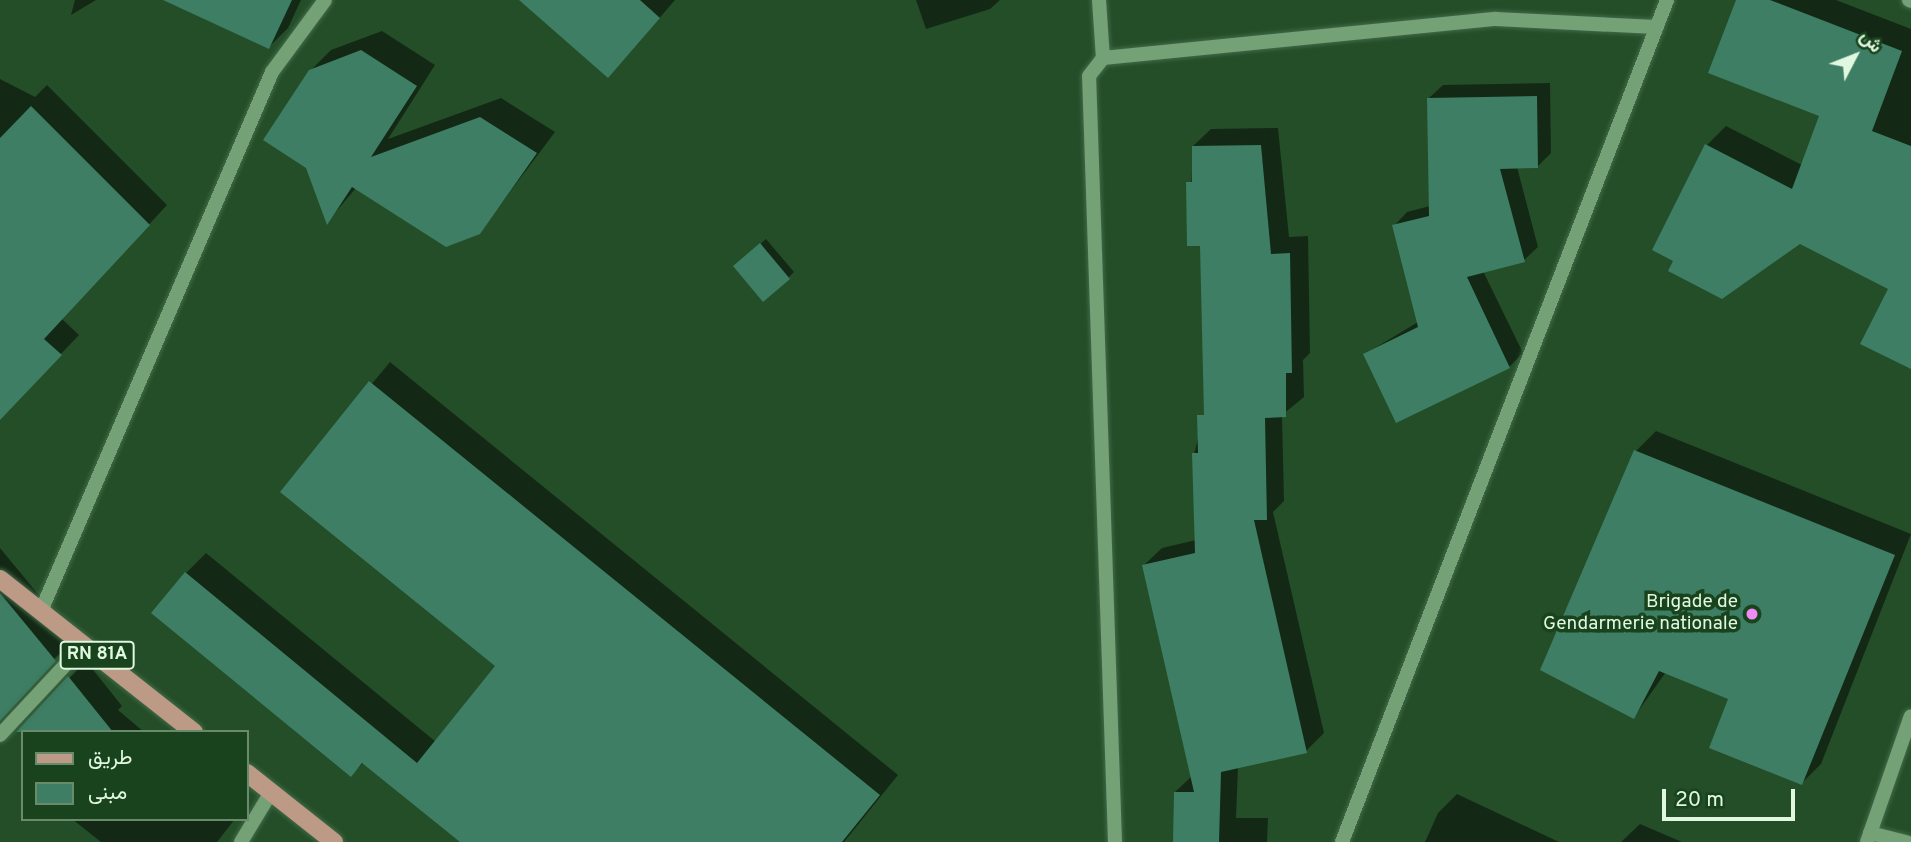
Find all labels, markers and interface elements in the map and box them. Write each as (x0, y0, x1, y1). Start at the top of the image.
north arrow (1820, 21, 1890, 91)
text: ش (1854, 25, 1887, 58)
place label: Brigade de Gendarmerie nationale (1543, 592, 1738, 636)
marker: Brigade de Gendarmerie nationale (1744, 606, 1760, 622)
road number: RN 81A (58, 640, 136, 670)
legend (21, 730, 248, 821)
text: طريق (88, 745, 133, 772)
scale bar (1666, 776, 1799, 820)
text: مبنى (88, 780, 127, 807)
text: 20 m (1675, 787, 1724, 814)

